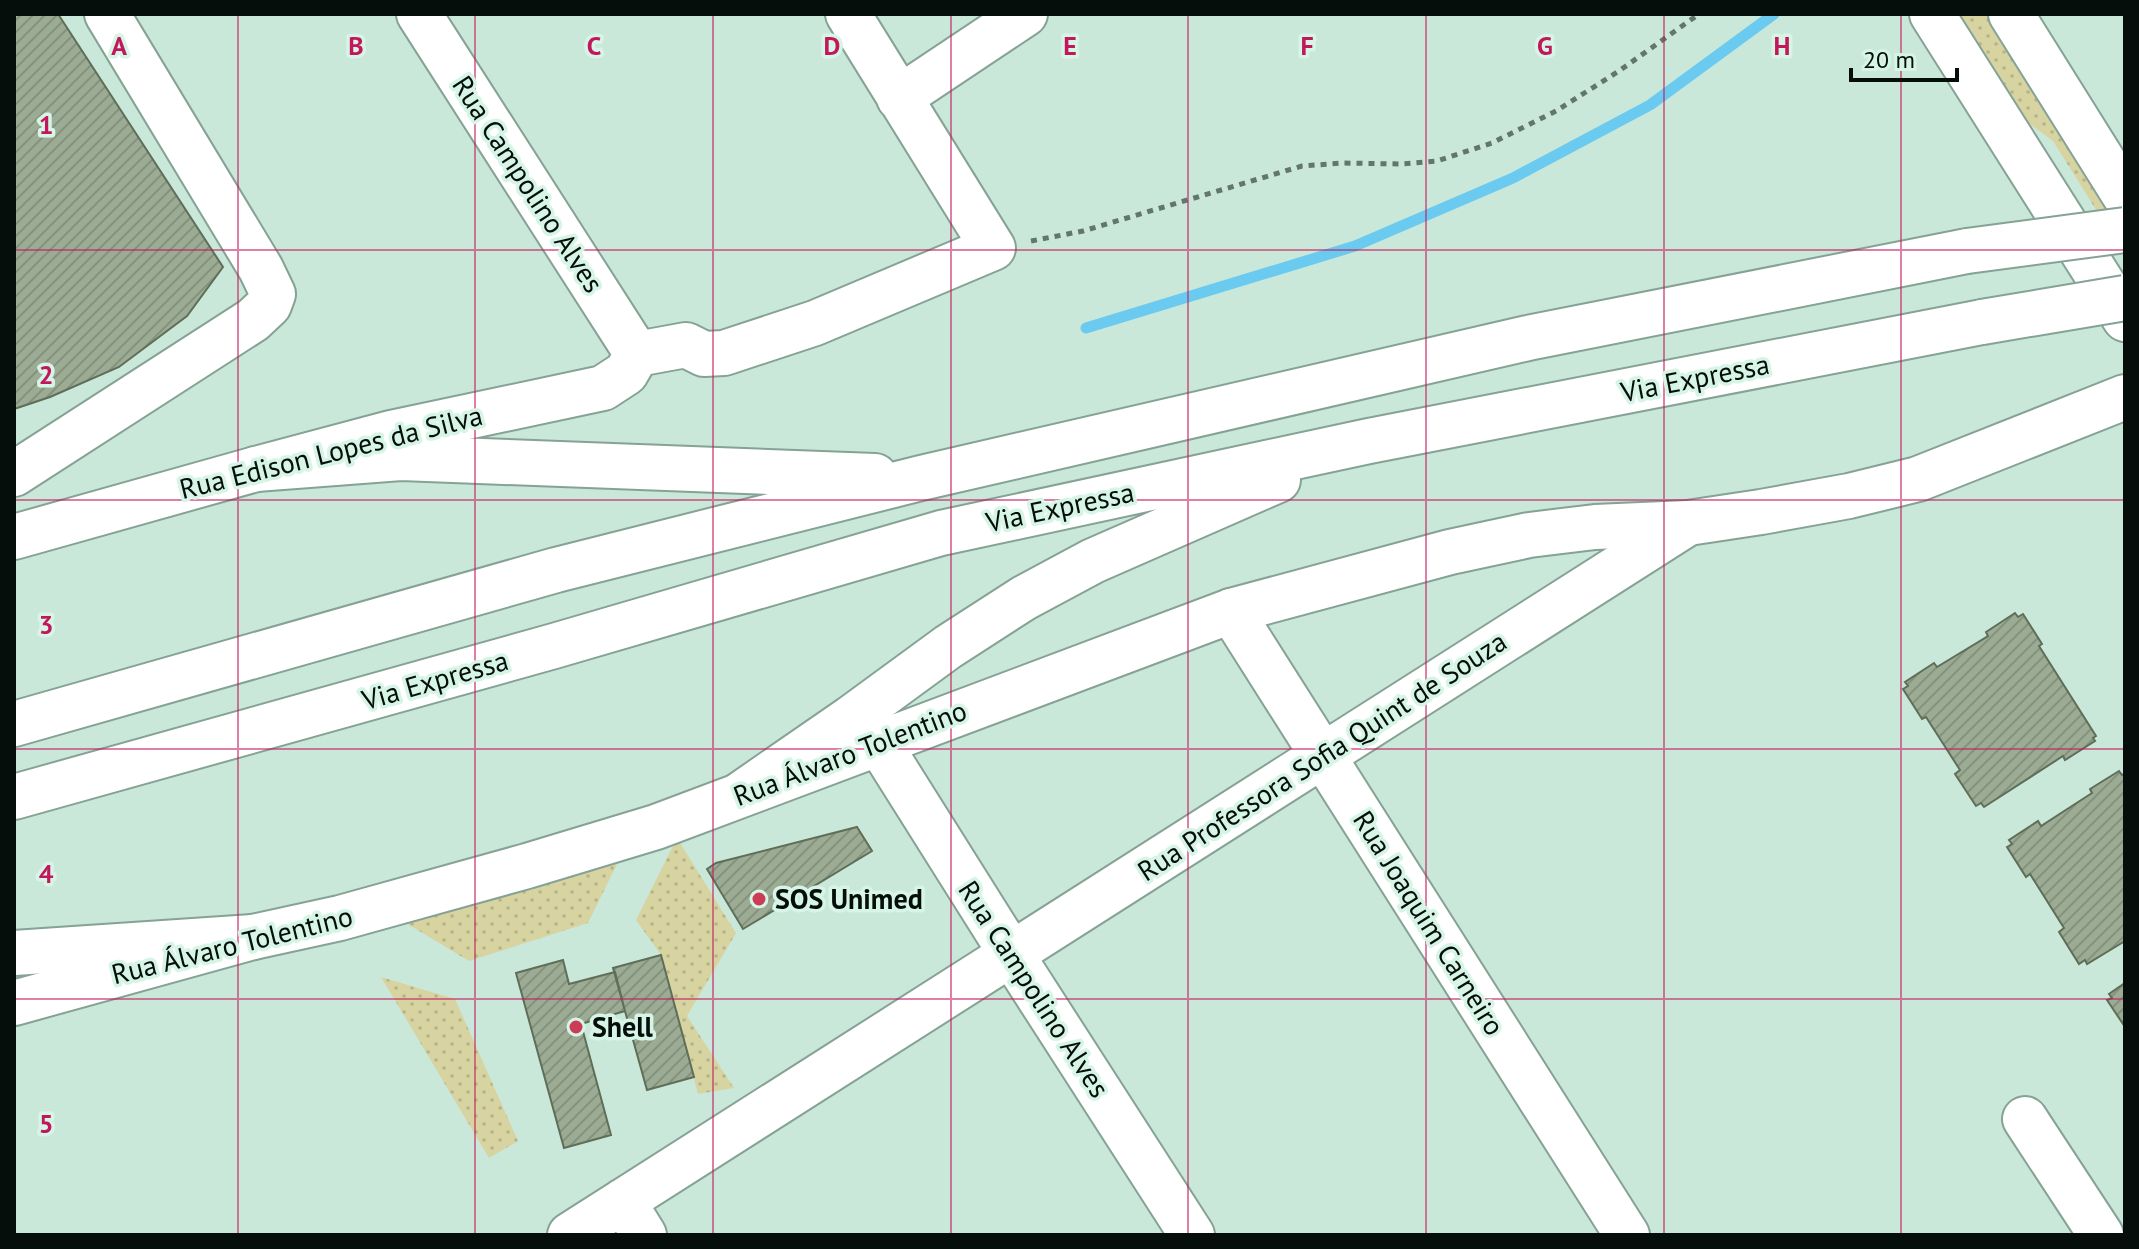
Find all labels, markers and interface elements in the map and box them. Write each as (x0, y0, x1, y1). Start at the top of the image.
text: A (111, 29, 127, 62)
text: B (348, 29, 364, 62)
text: C (587, 29, 601, 62)
text: D (824, 29, 840, 62)
text: E (1063, 29, 1077, 62)
text: F (1300, 29, 1314, 62)
text: G (1537, 29, 1553, 62)
text: H (1774, 29, 1790, 62)
scale bar (1851, 32, 1957, 82)
text: 20 m (1863, 44, 1915, 75)
street label: Rua Campolino Alves (444, 68, 612, 299)
text: 1 (39, 108, 53, 141)
street label: Via Expressa (1616, 345, 1772, 410)
text: 2 (39, 358, 53, 391)
street label: Rua Edison Lopes da Silva (176, 396, 486, 507)
street label: Via Expressa (981, 473, 1137, 540)
text: 3 (39, 608, 53, 641)
street label: Rua Professora Sofia Quint de Souza (1130, 622, 1513, 889)
street label: Via Expressa (356, 641, 512, 718)
street label: Rua Álvaro Tolentino (728, 691, 972, 814)
street label: Rua Joaquim Carneiro (1345, 803, 1514, 1042)
text: 4 (39, 857, 54, 890)
street label: Rua Campolino Alves (950, 873, 1118, 1104)
place label: SOS Unimed (775, 880, 923, 917)
marker: SOS Unimed (750, 890, 768, 908)
street label: Rua Álvaro Tolentino (108, 897, 356, 992)
place label: Shell (592, 1008, 654, 1045)
marker: Shell (567, 1018, 585, 1036)
text: 5 (39, 1107, 53, 1140)

